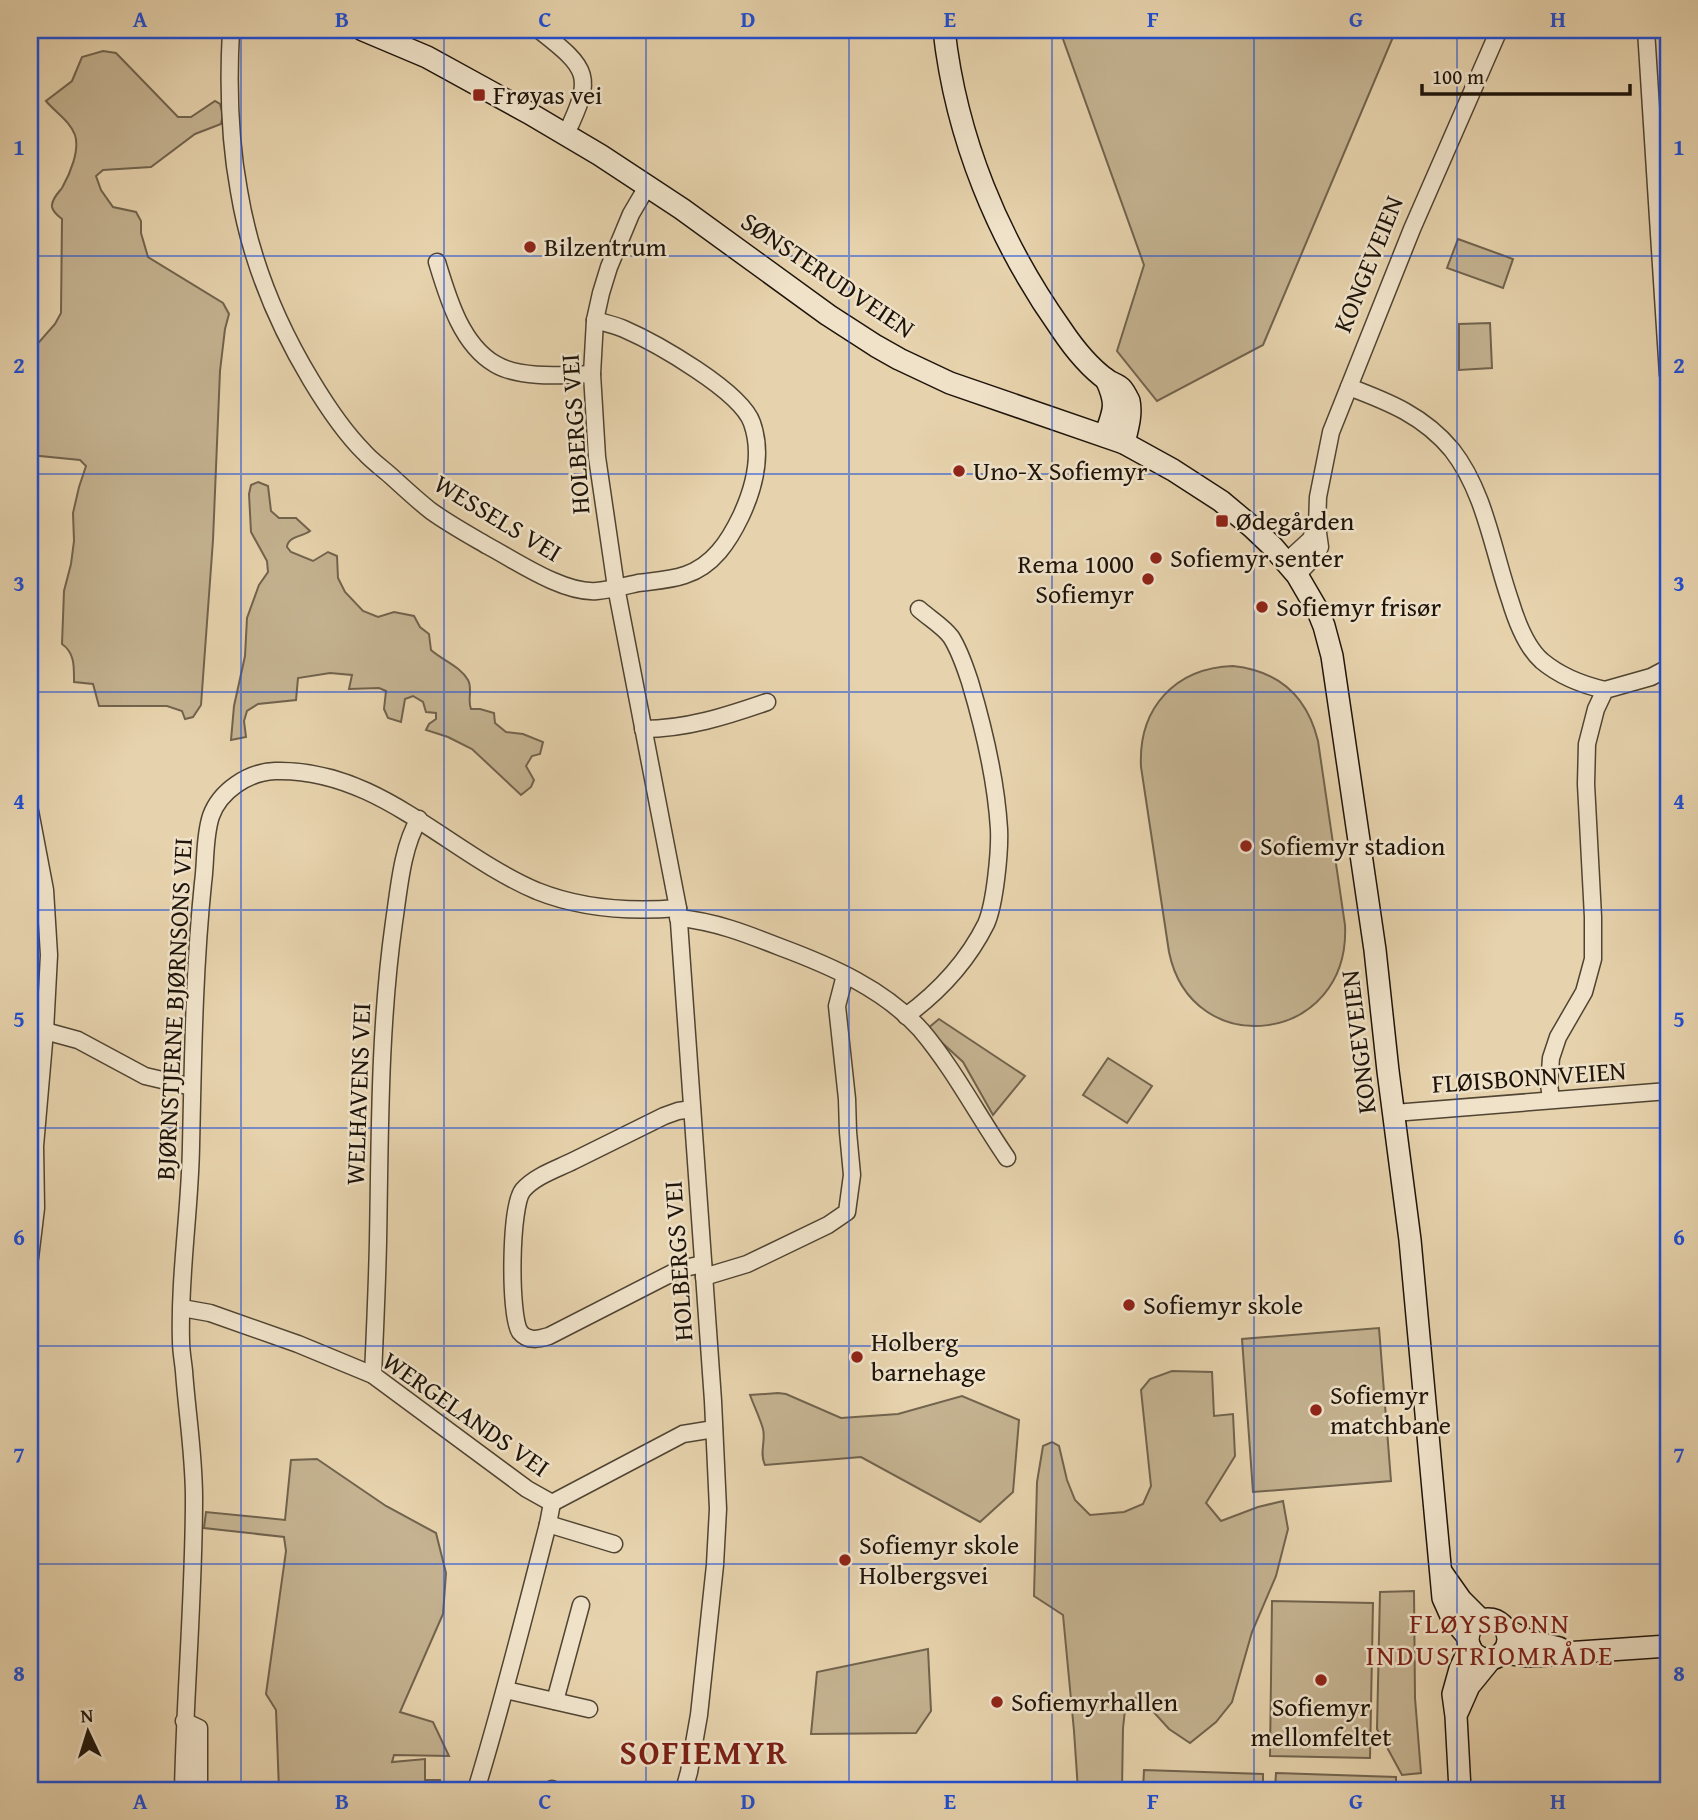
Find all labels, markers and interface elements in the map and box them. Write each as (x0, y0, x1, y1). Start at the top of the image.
text: A (133, 2, 148, 35)
text: B (335, 2, 349, 35)
text: C (538, 2, 552, 35)
text: D (741, 2, 756, 35)
text: E (944, 2, 956, 35)
text: F (1147, 2, 1159, 35)
text: G (1349, 2, 1363, 35)
text: H (1550, 2, 1566, 35)
scale bar (1422, 52, 1630, 96)
text: 100 m (1432, 61, 1484, 92)
place label: Frøyas vei (493, 75, 602, 114)
marker: Frøyas vei (471, 87, 487, 103)
text: 1 (13, 130, 25, 163)
text: 1 (1673, 130, 1685, 163)
street label: KONGEVEIEN (1322, 190, 1413, 338)
street label: SØNSTERUDVEIEN (733, 202, 923, 347)
place label: Bilzentrum (544, 227, 667, 266)
marker: Bilzentrum (522, 239, 538, 255)
text: 2 (13, 348, 25, 381)
text: 2 (1673, 348, 1685, 381)
street label: HOLBERGS VEI (549, 353, 600, 515)
place label: Uno-X Sofiemyr (973, 451, 1148, 490)
marker: Uno-X Sofiemyr (951, 463, 967, 479)
street label: WESSELS VEI (427, 464, 570, 571)
place label: Ødegården (1236, 501, 1355, 540)
marker: Ødegården (1214, 513, 1230, 529)
place label: Sofiemyr senter (1170, 538, 1344, 577)
place label: Rema 1000 Sofiemyr (1018, 544, 1134, 613)
marker: Sofiemyr senter (1148, 550, 1164, 566)
text: 3 (13, 566, 25, 599)
text: 3 (1673, 566, 1685, 599)
marker: Rema 1000 Sofiemyr (1140, 571, 1156, 587)
place label: Sofiemyr frisør (1276, 587, 1441, 626)
marker: Sofiemyr frisør (1254, 599, 1270, 615)
text: 4 (13, 784, 25, 817)
text: 4 (1673, 784, 1685, 817)
place label: Sofiemyr stadion (1260, 826, 1446, 865)
street label: BJØRNSTJERNE BJØRNSONS VEI (145, 837, 202, 1181)
marker: Sofiemyr stadion (1238, 838, 1254, 854)
street label: KONGEVEIEN (1329, 968, 1386, 1116)
text: 5 (13, 1002, 25, 1035)
street label: WELHAVENS VEI (335, 1002, 380, 1186)
text: 5 (1673, 1002, 1685, 1035)
street label: FLØISBONNVEIEN (1430, 1050, 1627, 1103)
street label: HOLBERGS VEI (652, 1180, 703, 1342)
text: 6 (13, 1220, 25, 1253)
text: 6 (1673, 1220, 1685, 1253)
place label: Sofiemyr skole (1143, 1285, 1303, 1324)
marker: Sofiemyr skole (1121, 1297, 1137, 1313)
place label: Holberg barnehage (871, 1322, 986, 1391)
street label: WERGELANDS VEI (375, 1341, 558, 1486)
marker: Holberg barnehage (849, 1349, 865, 1365)
place label: Sofiemyr matchbane (1330, 1375, 1451, 1444)
marker: Sofiemyr matchbane (1308, 1402, 1324, 1418)
text: 7 (13, 1438, 25, 1471)
text: 7 (1673, 1438, 1685, 1471)
place label: Sofiemyr skole Holbergsvei (859, 1525, 1019, 1594)
marker: Sofiemyr skole Holbergsvei (837, 1552, 853, 1568)
district label: FLØYSBONN INDUSTRIOMRÅDE (1366, 1602, 1614, 1675)
text: 8 (13, 1656, 25, 1689)
text: 8 (1673, 1656, 1685, 1689)
marker: Sofiemyr mellomfeltet (1313, 1672, 1329, 1688)
place label: Sofiemyrhallen (1011, 1682, 1178, 1721)
place label: Sofiemyr mellomfeltet (1251, 1687, 1391, 1756)
marker: Sofiemyrhallen (989, 1694, 1005, 1710)
north arrow (52, 1698, 122, 1768)
text: N (80, 1701, 94, 1729)
district label: SOFIEMYR (619, 1728, 789, 1776)
text: A (133, 1784, 148, 1817)
text: B (335, 1784, 349, 1817)
text: C (538, 1784, 552, 1817)
text: D (741, 1784, 756, 1817)
text: E (944, 1784, 956, 1817)
text: F (1147, 1784, 1159, 1817)
text: G (1349, 1784, 1363, 1817)
text: H (1550, 1784, 1566, 1817)

